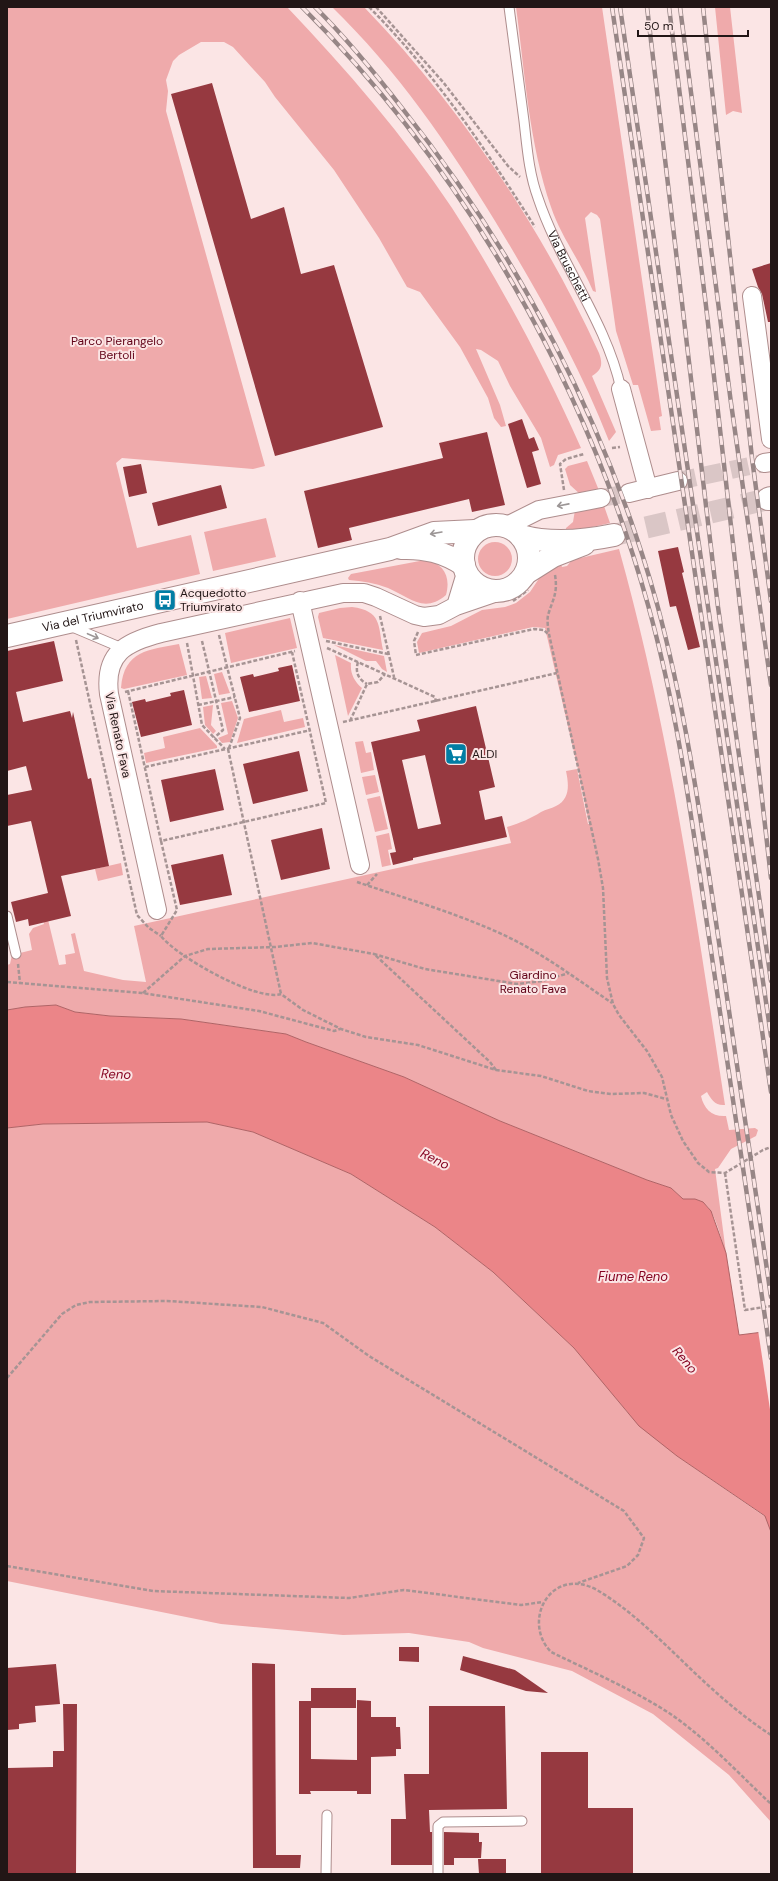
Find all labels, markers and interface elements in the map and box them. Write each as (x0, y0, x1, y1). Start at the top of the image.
scale bar (638, 12, 748, 38)
text: 50 m (644, 18, 673, 34)
street label: Via Bruschetti (544, 228, 593, 304)
park label: Parco Pierangelo Bertoli (71, 333, 163, 363)
one-way arrow (557, 502, 570, 510)
one-way arrow (430, 530, 443, 538)
place label: Acquedotto Triumvirato (180, 585, 246, 615)
bus stop icon: Acquedotto Triumvirato (152, 587, 178, 613)
street label: Via del Triumvirato (41, 597, 145, 636)
one-way arrow (87, 632, 99, 640)
street label: Via Renato Fava (101, 691, 135, 779)
supermarket icon: ALDI (443, 741, 469, 767)
place label: ALDI (472, 746, 497, 762)
park label: Giardino Renato Fava (500, 967, 566, 997)
water label: Reno (101, 1065, 132, 1083)
water label: Reno (418, 1145, 453, 1174)
water label: Fiume Reno (598, 1268, 668, 1285)
water label: Reno (669, 1343, 701, 1377)

